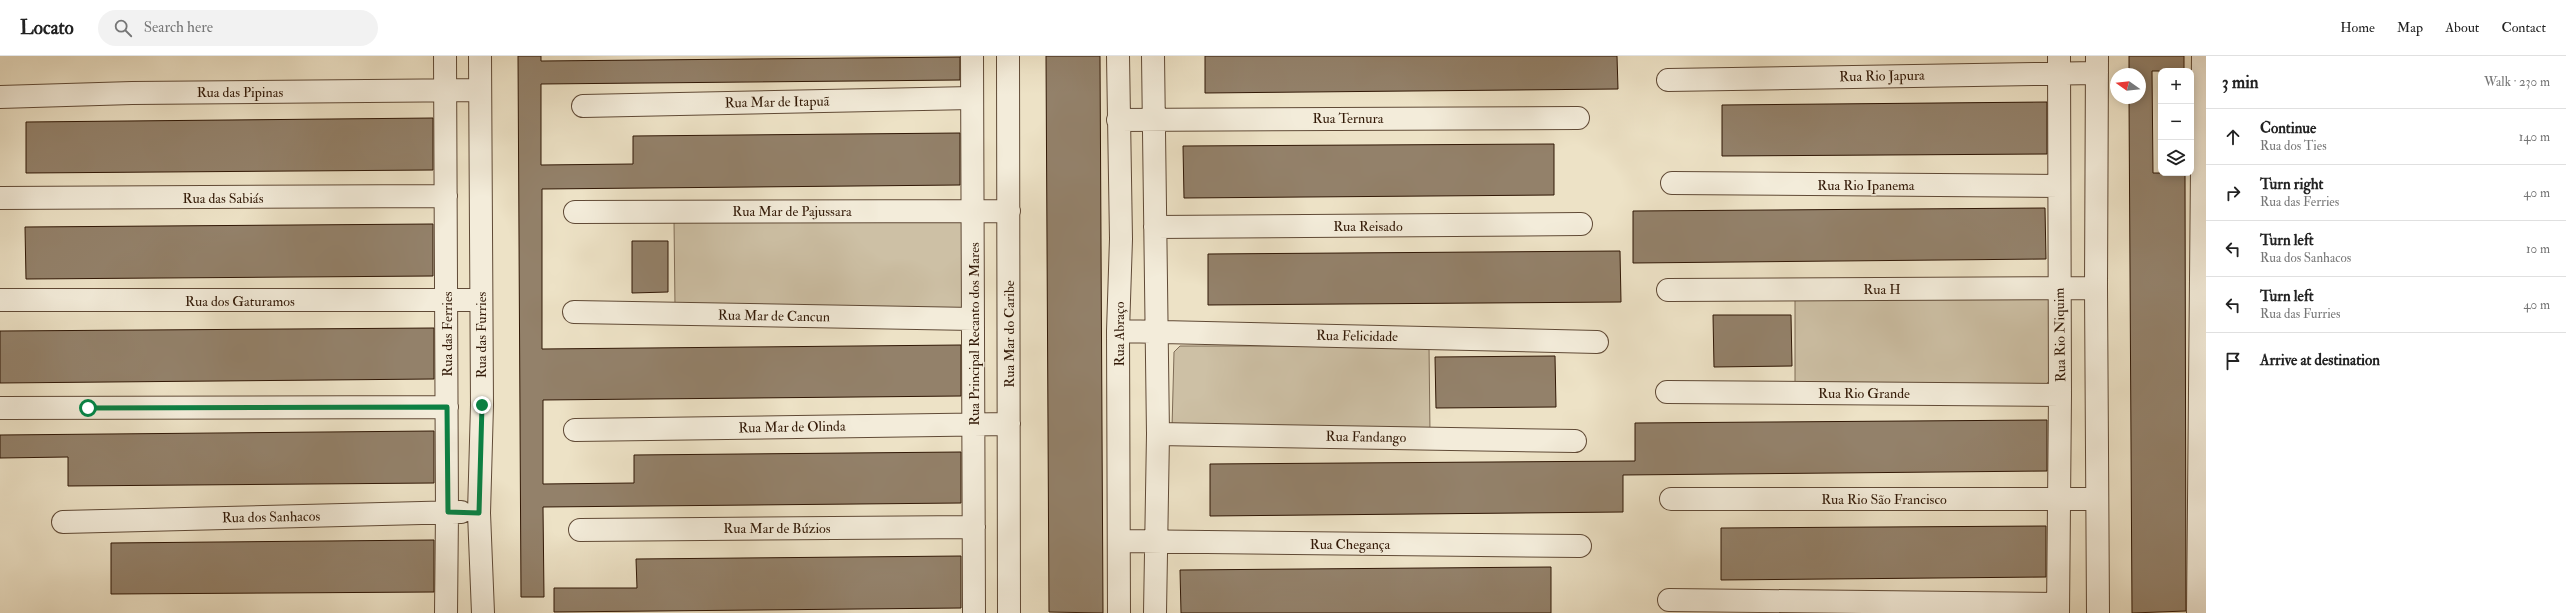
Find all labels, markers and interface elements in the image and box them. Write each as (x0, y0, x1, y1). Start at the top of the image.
search box (98, 10, 378, 46)
text: Locato (20, 16, 74, 40)
icon: search (112, 17, 134, 39)
text: Search here (144, 18, 213, 37)
text: Home (2340, 19, 2375, 36)
text: Map (2397, 19, 2423, 36)
text: About (2445, 19, 2479, 36)
text: Contact (2501, 19, 2546, 36)
street label: Rua Rio Japura (1839, 67, 1925, 86)
north arrow (2110, 68, 2146, 104)
map controls (2158, 68, 2194, 176)
button: + (2158, 68, 2194, 104)
text: 3 min (2222, 72, 2259, 93)
text: Walk · 230 m (2484, 74, 2550, 90)
street label: Rua das Pipinas (197, 84, 283, 102)
street label: Rua Mar de Itapuã (725, 93, 830, 112)
button: − (2158, 104, 2194, 140)
street label: Rua Ternura (1313, 110, 1384, 127)
text: Continue (2260, 119, 2316, 138)
icon: ahead (2222, 126, 2244, 148)
text: 140 m (2519, 129, 2550, 145)
text: Rua dos Ties (2260, 138, 2327, 154)
button: layers (2158, 140, 2194, 176)
text: Turn right (2260, 175, 2323, 194)
street label: Rua Rio Ipanema (1817, 177, 1915, 195)
icon: right (2222, 182, 2244, 204)
text: 40 m (2524, 185, 2550, 201)
street label: Rua das Sabiás (183, 190, 264, 207)
text: Rua das Ferries (2260, 194, 2339, 210)
street label: Rua Mar de Pajussara (732, 203, 852, 220)
street label: Rua Reisado (1333, 218, 1403, 235)
text: Turn left (2260, 231, 2314, 250)
icon: left (2222, 238, 2244, 260)
text: 10 m (2526, 241, 2550, 257)
street label: Rua Principal Recanto dos Mares (966, 242, 984, 426)
text: Rua dos Sanhacos (2260, 250, 2351, 266)
street label: Rua Mar do Caribe (1001, 280, 1018, 388)
street label: Rua H (1863, 281, 1901, 298)
text: Turn left (2260, 287, 2314, 306)
street label: Rua Rio Niquim (2051, 288, 2069, 382)
street label: Rua das Ferries (439, 291, 456, 377)
street label: Rua das Furries (473, 291, 490, 378)
street label: Rua dos Gaturamos (185, 293, 295, 310)
icon: left (2222, 294, 2244, 316)
text: 40 m (2524, 297, 2550, 313)
street label: Rua Abraço (1111, 301, 1128, 366)
text: Rua das Furries (2260, 306, 2340, 322)
street label: Rua Mar de Cancun (718, 307, 830, 325)
street label: Rua Felicidade (1316, 327, 1398, 345)
icon: arrive (2222, 350, 2244, 372)
text: Arrive at destination (2260, 351, 2380, 370)
street label: Rua Rio Grande (1818, 385, 1910, 402)
route end (473, 396, 491, 414)
route start (79, 399, 97, 417)
street label: Rua Mar de Olinda (738, 418, 846, 436)
street label: Rua Fandango (1326, 428, 1407, 446)
street label: Rua Rio São Francisco (1821, 491, 1947, 508)
street label: Rua dos Sanhacos (222, 508, 320, 526)
street label: Rua Mar de Búzios (723, 520, 831, 537)
street label: Rua Chegança (1310, 536, 1390, 553)

